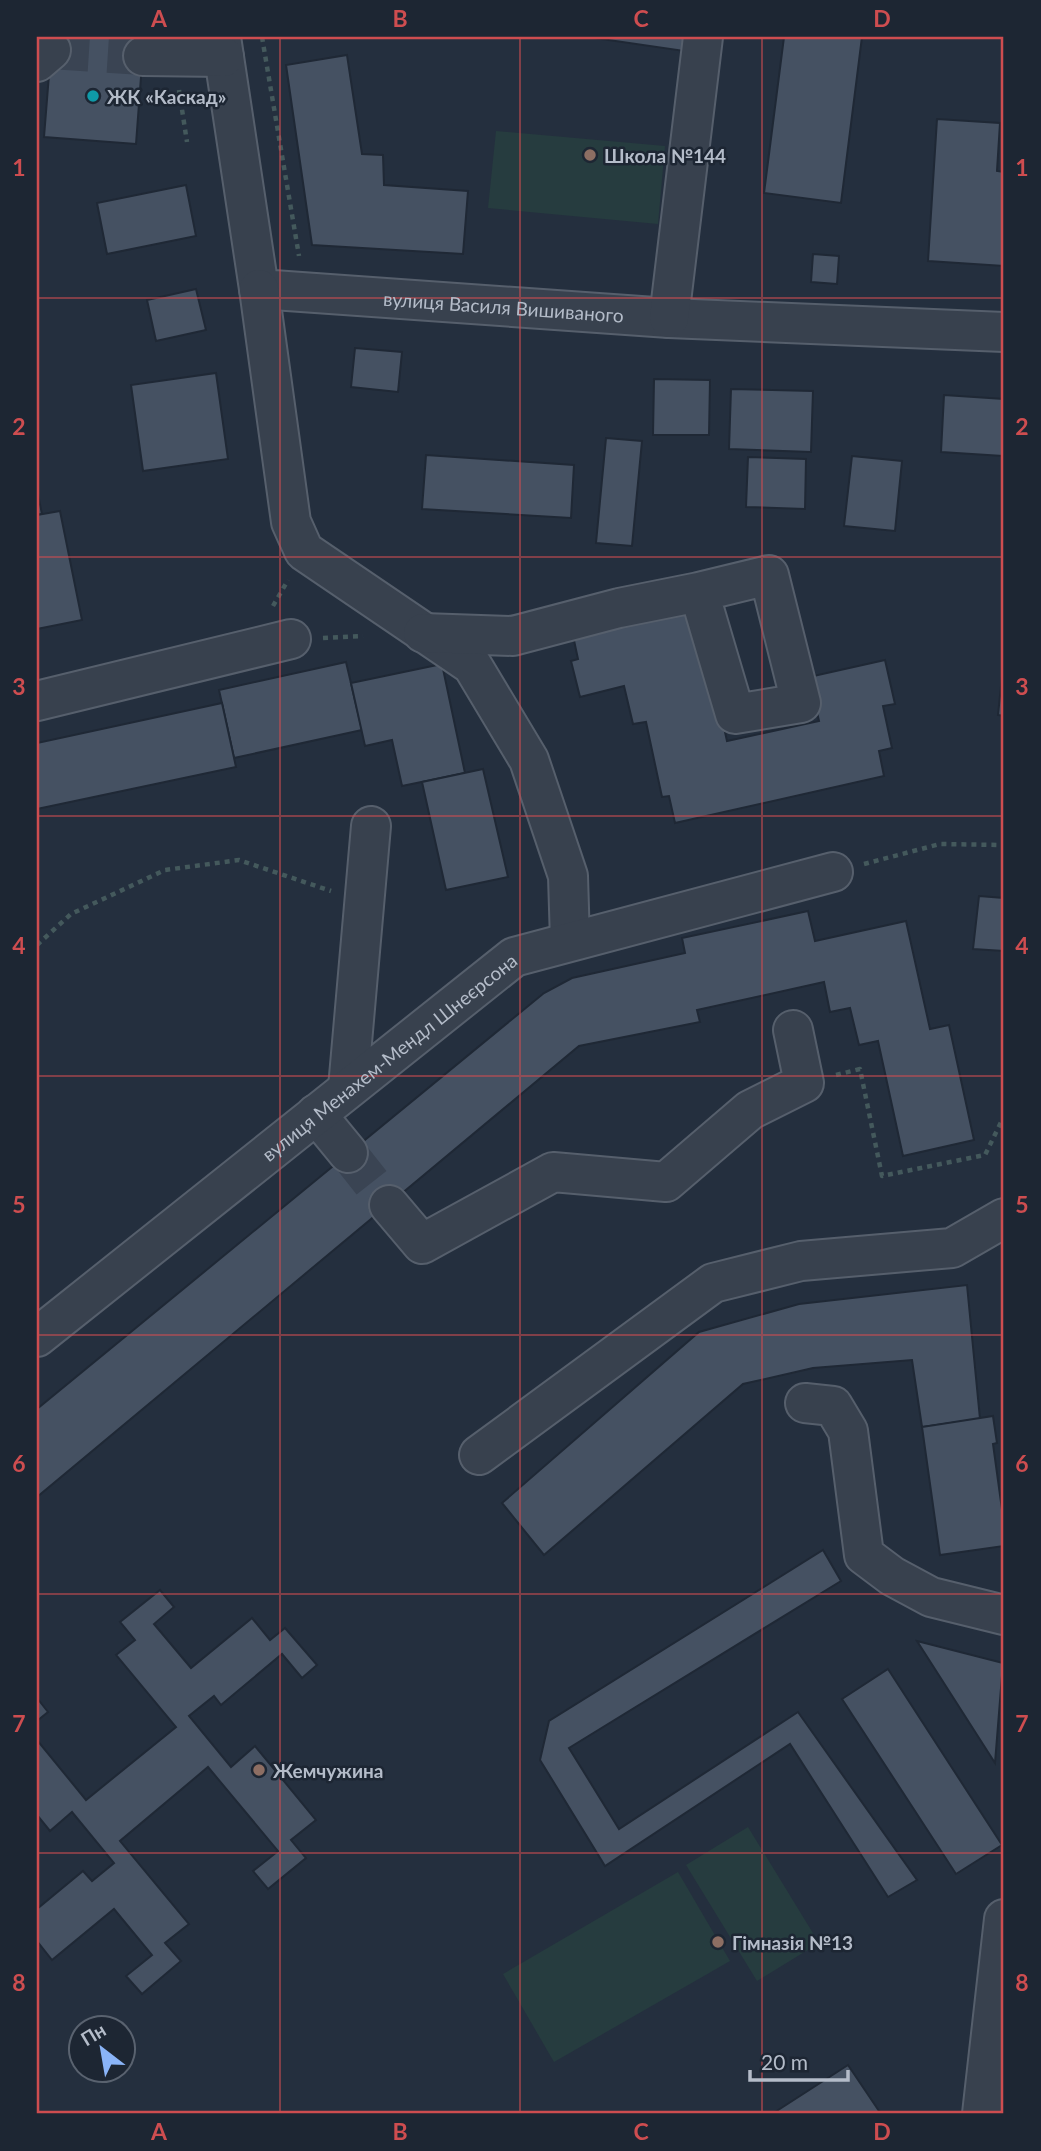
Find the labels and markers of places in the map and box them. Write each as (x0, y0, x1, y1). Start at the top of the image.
place label: ЖК «Каскад» (107, 85, 226, 108)
marker: ЖК «Каскад» (85, 88, 101, 104)
place label: Школа №144 (604, 144, 726, 167)
marker: Школа №144 (582, 147, 598, 163)
place label: Жемчужина (273, 1759, 383, 1782)
marker: Жемчужина (251, 1762, 267, 1778)
place label: Гімназія №13 (732, 1931, 853, 1954)
marker: Гімназія №13 (710, 1934, 726, 1950)

